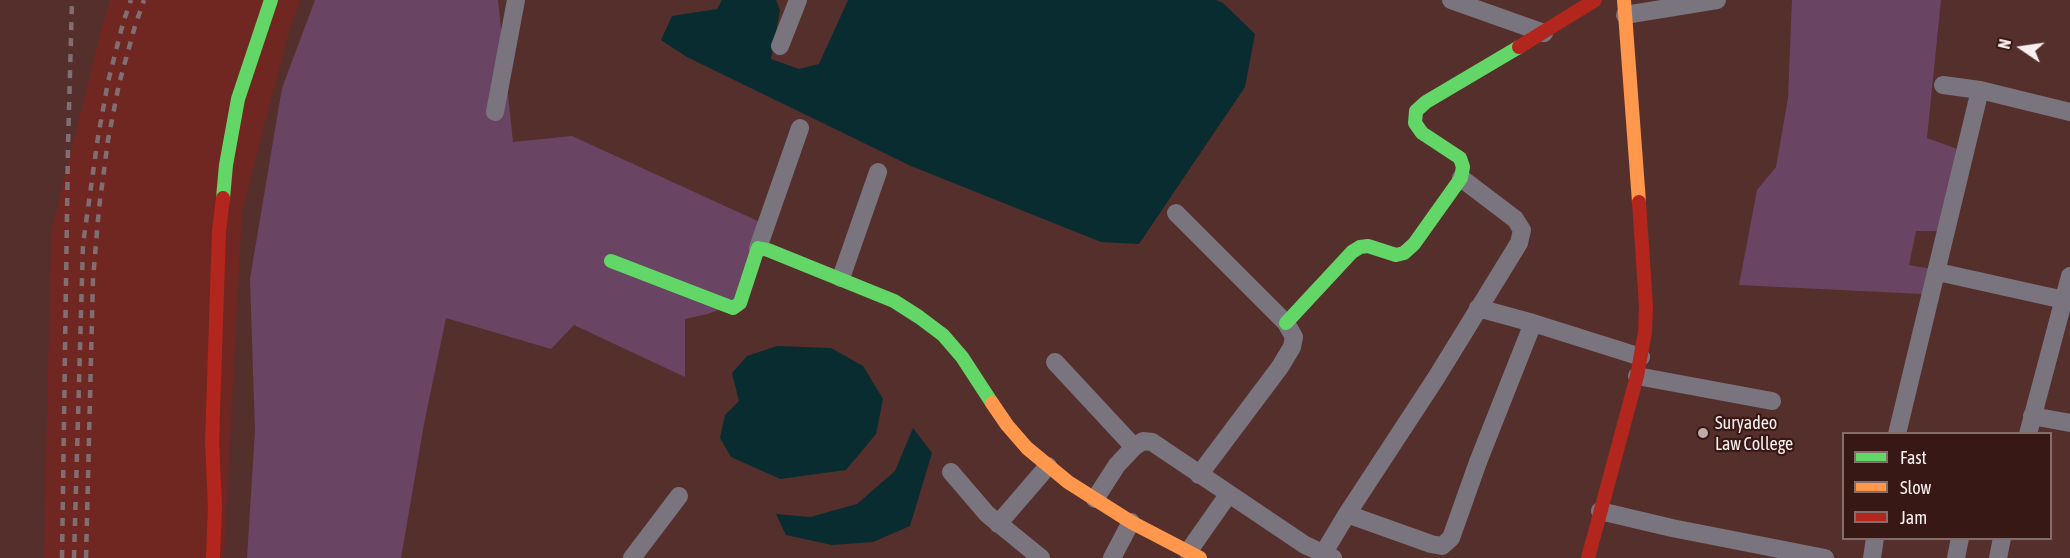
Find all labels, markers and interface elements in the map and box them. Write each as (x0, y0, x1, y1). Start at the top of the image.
north arrow (1992, 18, 2052, 78)
text: N (1995, 37, 2014, 51)
place label: Suryadeo Law College (1715, 412, 1793, 454)
marker: Suryadeo Law College (1696, 426, 1710, 440)
legend (1842, 432, 2052, 540)
text: Fast (1900, 447, 1927, 468)
text: Slow (1900, 477, 1931, 498)
text: Jam (1900, 507, 1927, 528)

